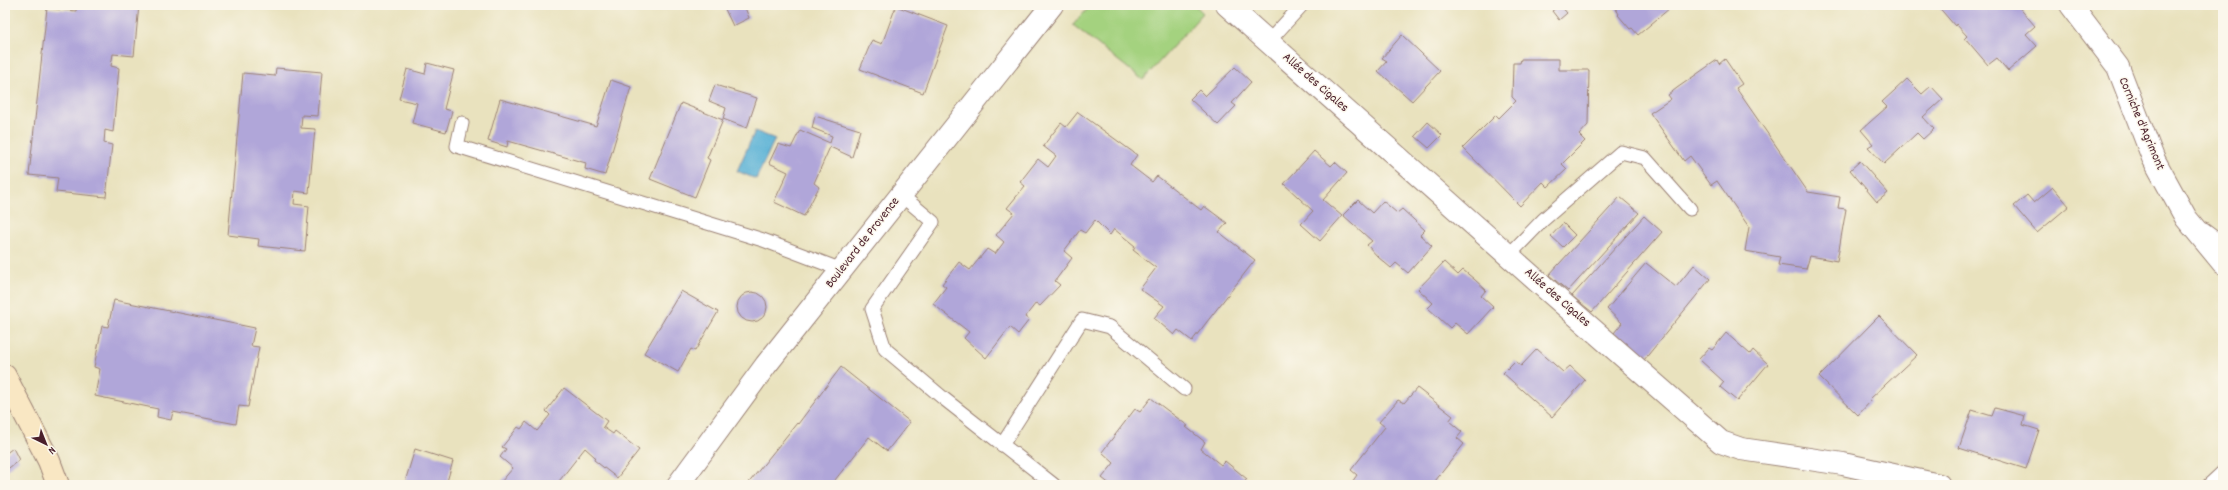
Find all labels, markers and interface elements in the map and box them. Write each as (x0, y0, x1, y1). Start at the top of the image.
street label: Allée des Cigales (1278, 49, 1352, 117)
street label: Corniche d'Agrimont (2113, 75, 2169, 174)
street label: Boulevard de Provence (821, 193, 905, 293)
street label: Allée des Cigales (1520, 264, 1594, 332)
north arrow (26, 424, 66, 464)
text: N (44, 442, 59, 458)

